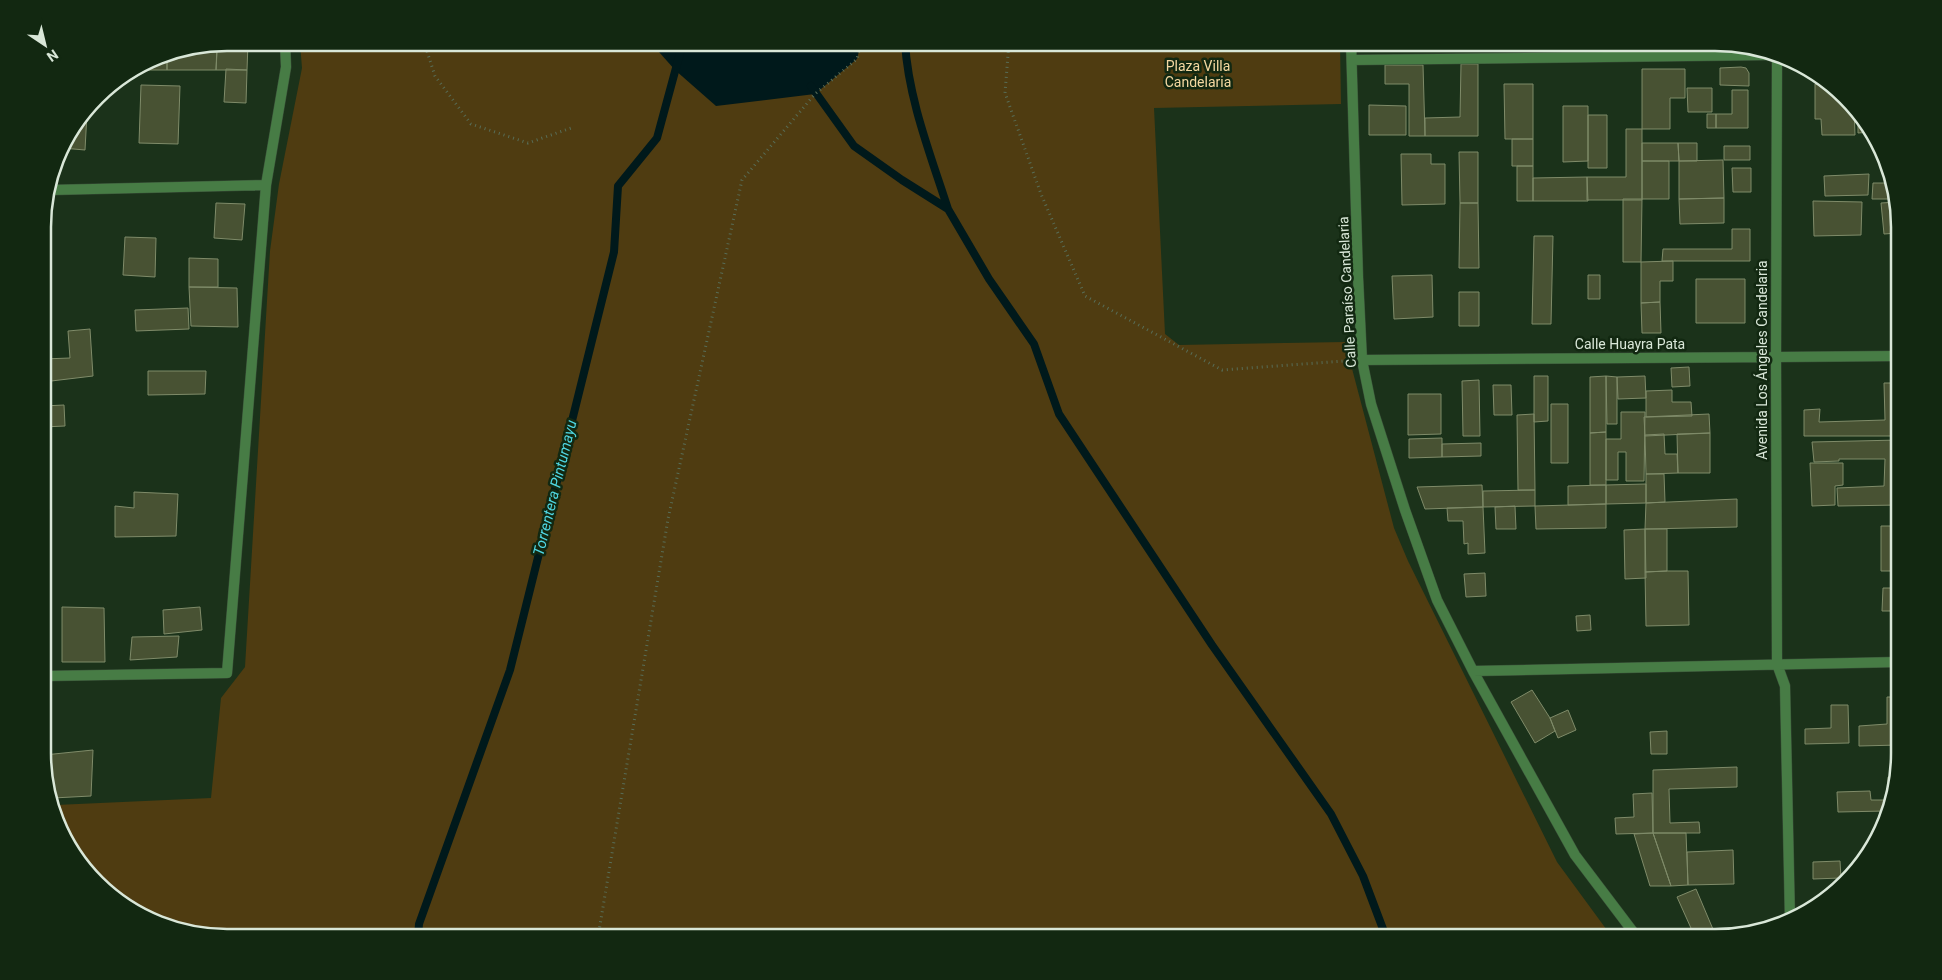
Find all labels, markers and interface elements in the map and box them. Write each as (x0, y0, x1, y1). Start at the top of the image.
north arrow (20, 20, 70, 70)
text: N (44, 46, 61, 65)
park label: Plaza Villa Candelaria (1165, 58, 1231, 90)
street label: Calle Paraíso Candelaria (1335, 216, 1359, 368)
street label: Avenida Los Ángeles Candelaria (1753, 260, 1770, 460)
street label: Calle Huayra Pata (1575, 336, 1685, 352)
water label: Torrentera Pintumayu (529, 418, 581, 558)

